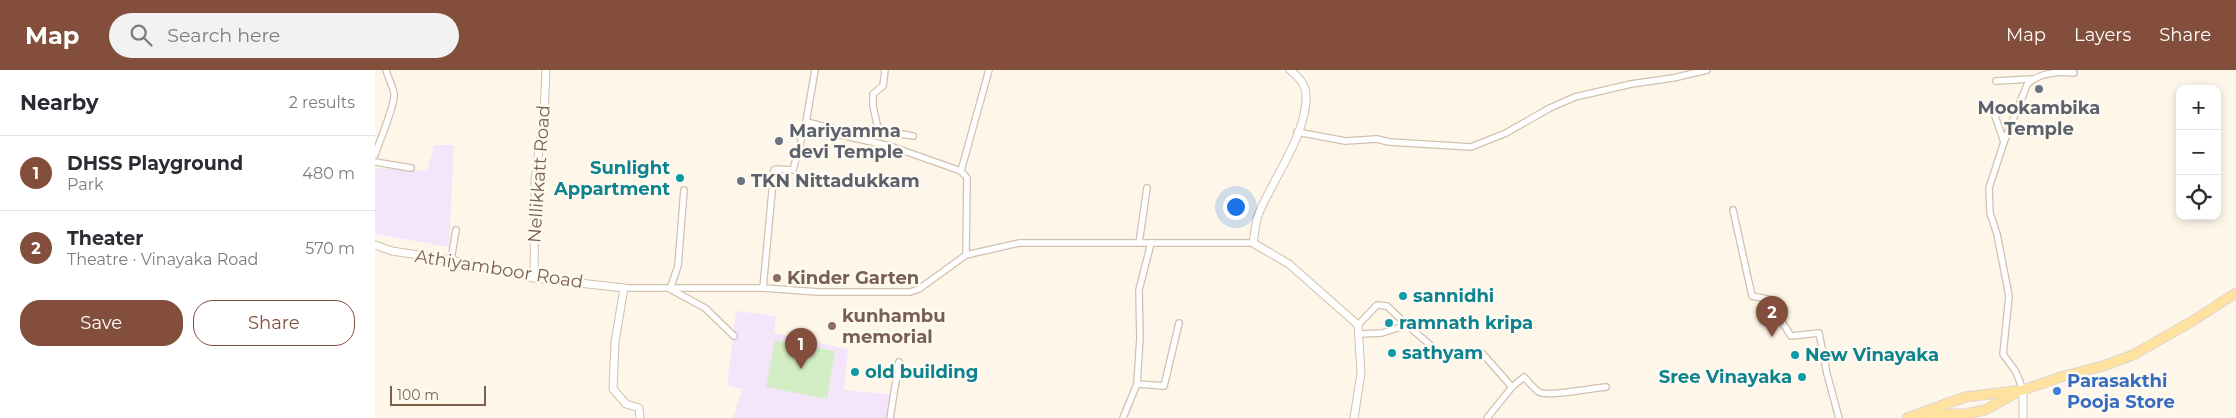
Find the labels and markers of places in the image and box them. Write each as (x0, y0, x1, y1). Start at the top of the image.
marker: Mookambika Temple (2033, 83, 2045, 95)
place label: Mookambika Temple (1978, 97, 2100, 140)
place label: Mariyamma devi Temple (789, 120, 903, 163)
marker: Mariyamma devi Temple (773, 135, 785, 147)
place label: Sunlight Appartment (553, 157, 670, 200)
place label: TKN Nittadukkam (751, 170, 920, 192)
marker: Sunlight Appartment (674, 172, 686, 184)
marker: TKN Nittadukkam (735, 175, 747, 187)
place label: Kinder Garten (787, 267, 919, 289)
marker: Kinder Garten (771, 272, 783, 284)
place label: sannidhi (1413, 285, 1494, 307)
marker: sannidhi (1397, 290, 1409, 302)
pin: 2 (1756, 296, 1788, 337)
place label: kunhambu memorial (842, 305, 946, 348)
place label: ramnath kripa (1399, 312, 1533, 334)
marker: ramnath kripa (1383, 317, 1395, 329)
marker: kunhambu memorial (826, 320, 838, 332)
pin: 1 (785, 328, 817, 369)
place label: sathyam (1402, 342, 1483, 364)
place label: New Vinayaka (1805, 344, 1939, 366)
marker: sathyam (1386, 347, 1398, 359)
marker: New Vinayaka (1789, 349, 1801, 361)
place label: old building (865, 361, 978, 383)
marker: old building (849, 366, 861, 378)
place label: Sree Vinayaka (1659, 366, 1792, 388)
place label: Parasakthi Pooja Store (2067, 370, 2175, 413)
marker: Sree Vinayaka (1796, 371, 1808, 383)
marker: Parasakthi Pooja Store (2051, 385, 2063, 397)

